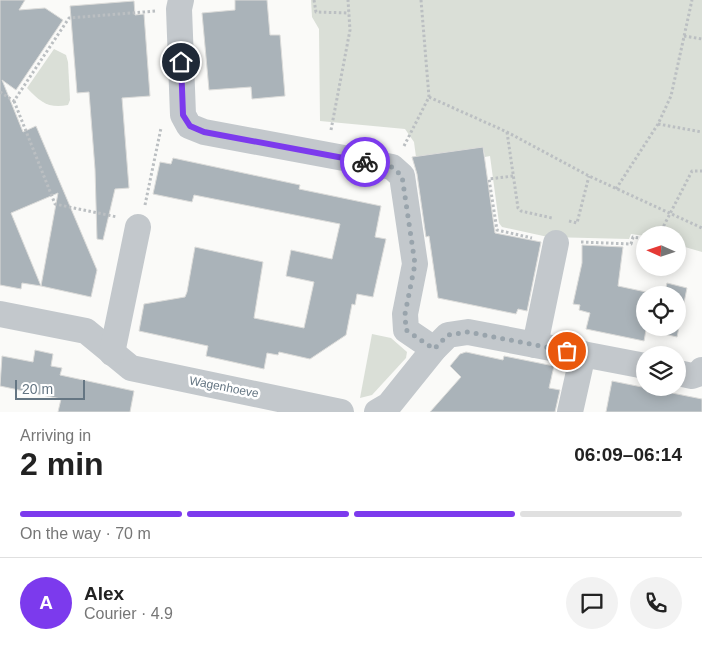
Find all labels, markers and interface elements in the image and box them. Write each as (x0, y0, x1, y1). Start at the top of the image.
pin (160, 41, 202, 83)
icon: home (167, 48, 195, 76)
courier (340, 137, 390, 187)
icon: bike (351, 148, 379, 176)
north arrow (636, 226, 686, 276)
map controls (636, 226, 686, 396)
button: locate (636, 286, 686, 336)
pin (546, 330, 588, 372)
icon: bag (553, 337, 581, 365)
button: layers (636, 346, 686, 396)
street label: Wagenhoeve (188, 373, 260, 401)
scale bar (15, 377, 85, 400)
text: 20 m (22, 381, 53, 397)
text: Arriving in (20, 427, 91, 444)
text: 06:09–06:14 (574, 444, 682, 465)
text: 2 min (20, 446, 104, 482)
text: On the way · 70 m (20, 525, 151, 542)
button: chat (566, 577, 618, 629)
button: phone (630, 577, 682, 629)
text: Alex (84, 583, 124, 604)
text: A (39, 592, 53, 613)
text: Courier · 4.9 (84, 605, 173, 622)

